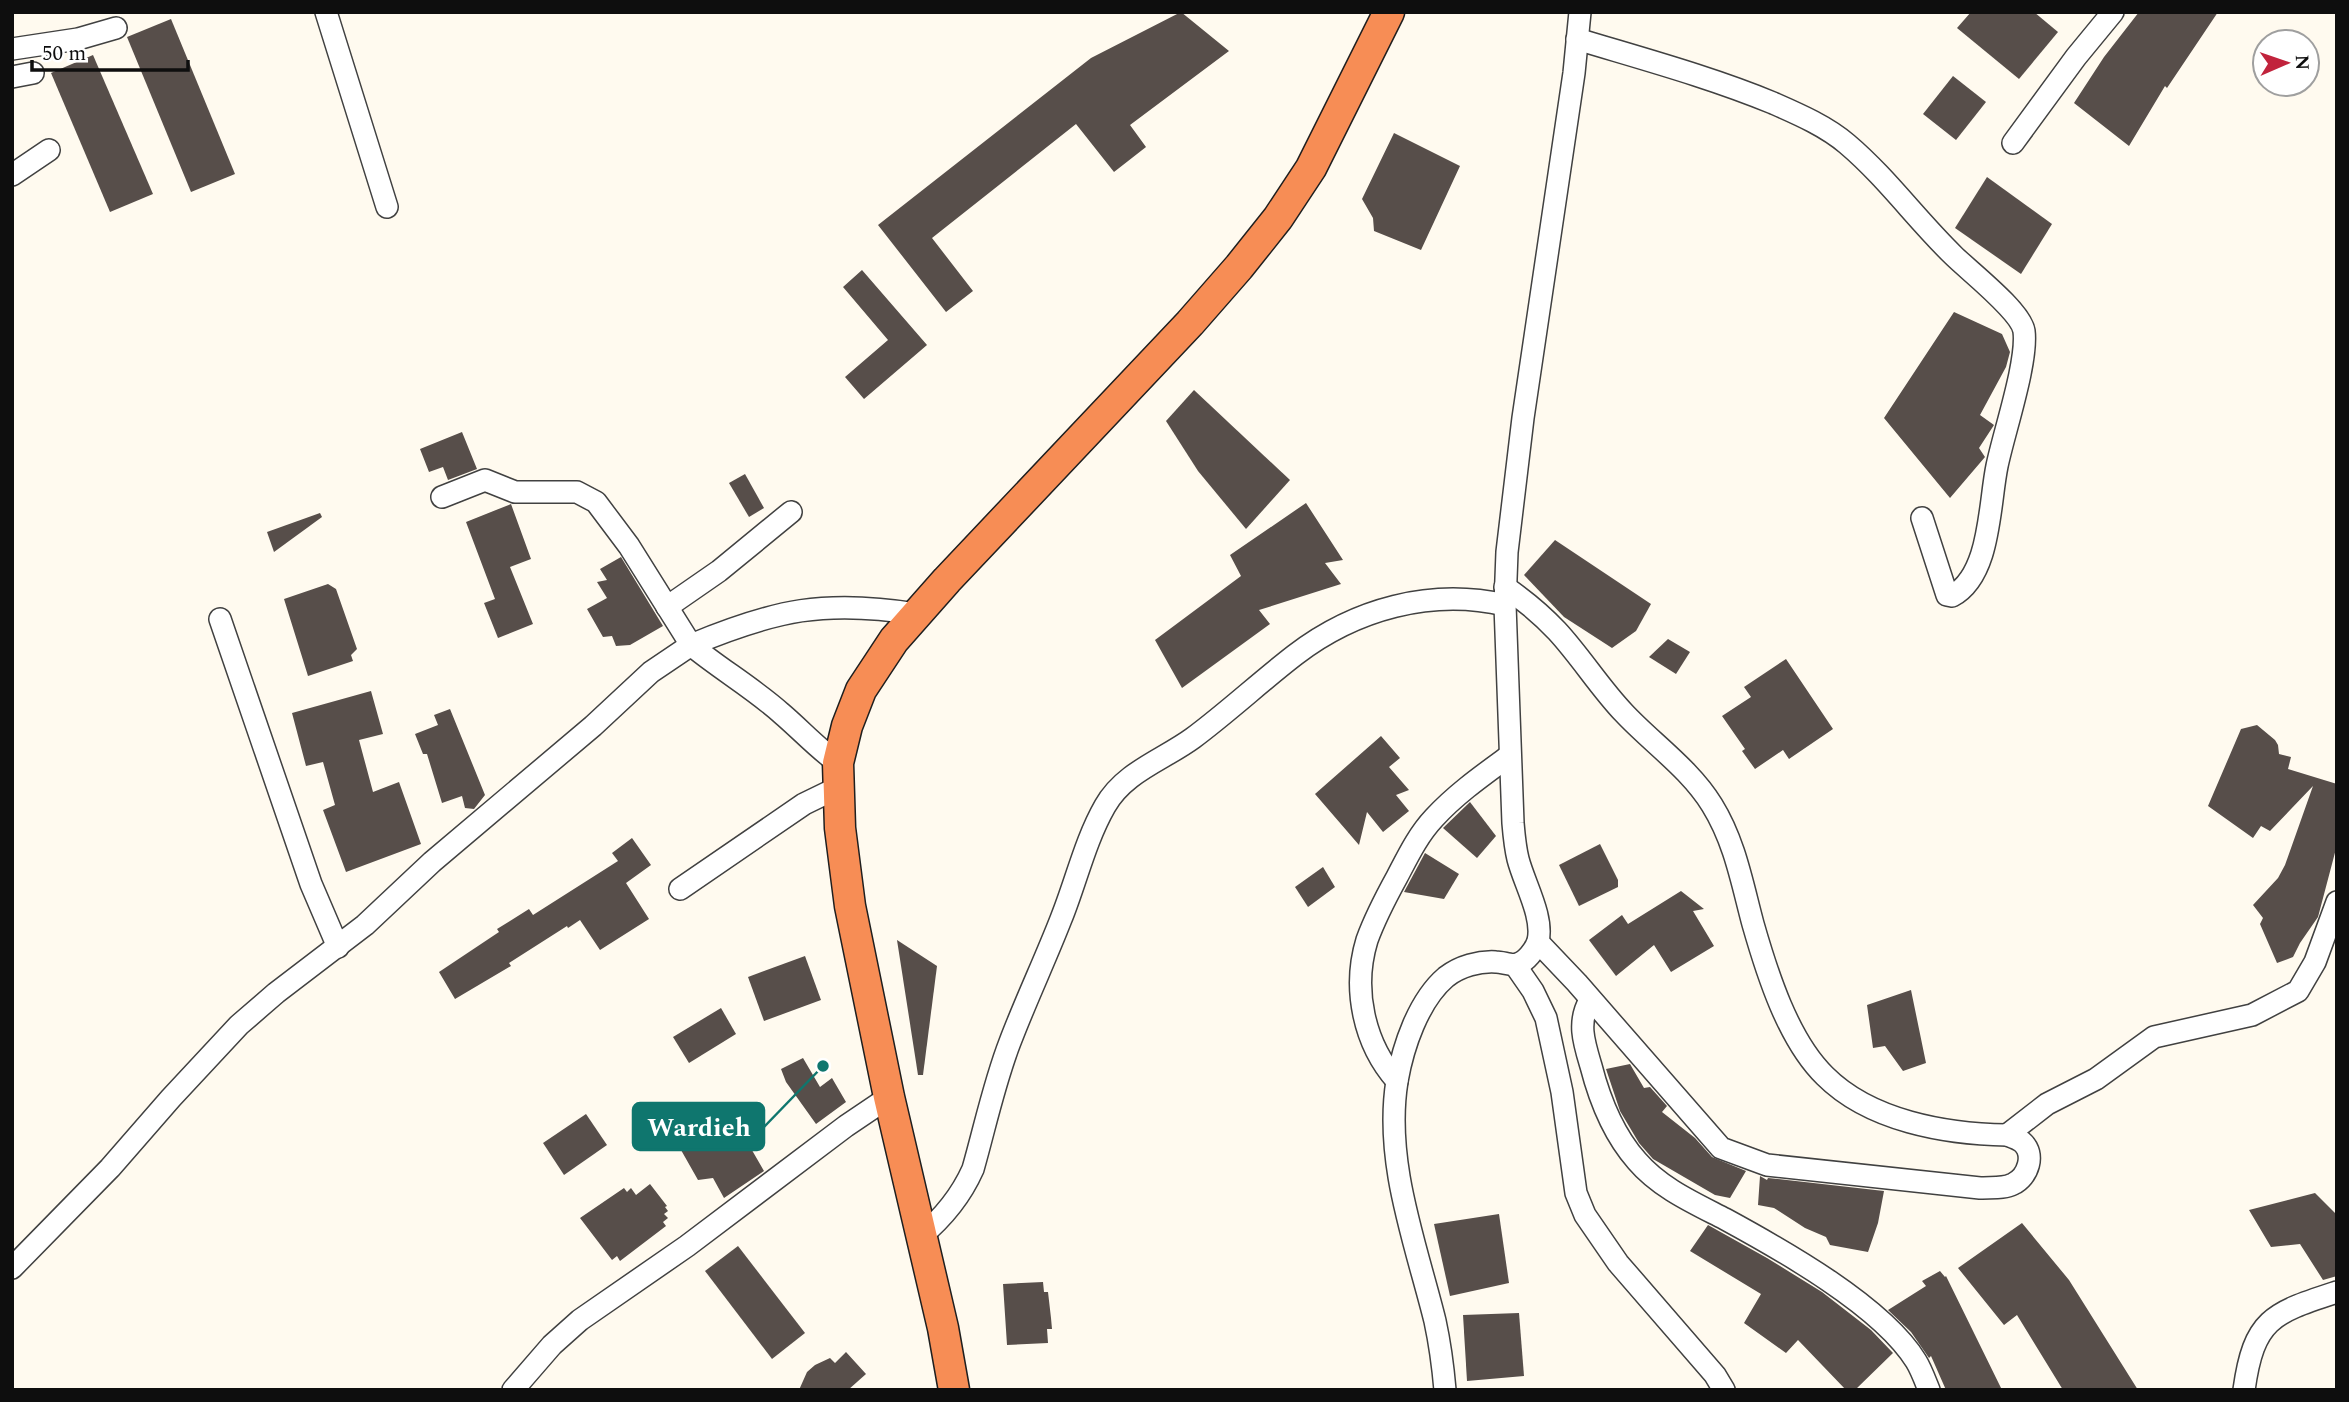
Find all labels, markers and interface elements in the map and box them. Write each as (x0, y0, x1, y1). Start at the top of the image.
scale bar (32, 28, 187, 72)
north arrow (2251, 28, 2321, 98)
text: 50 m (42, 38, 86, 70)
text: N (2287, 54, 2316, 71)
callout: Wardieh (633, 1103, 764, 1150)
text: Wardieh (647, 1108, 751, 1148)

